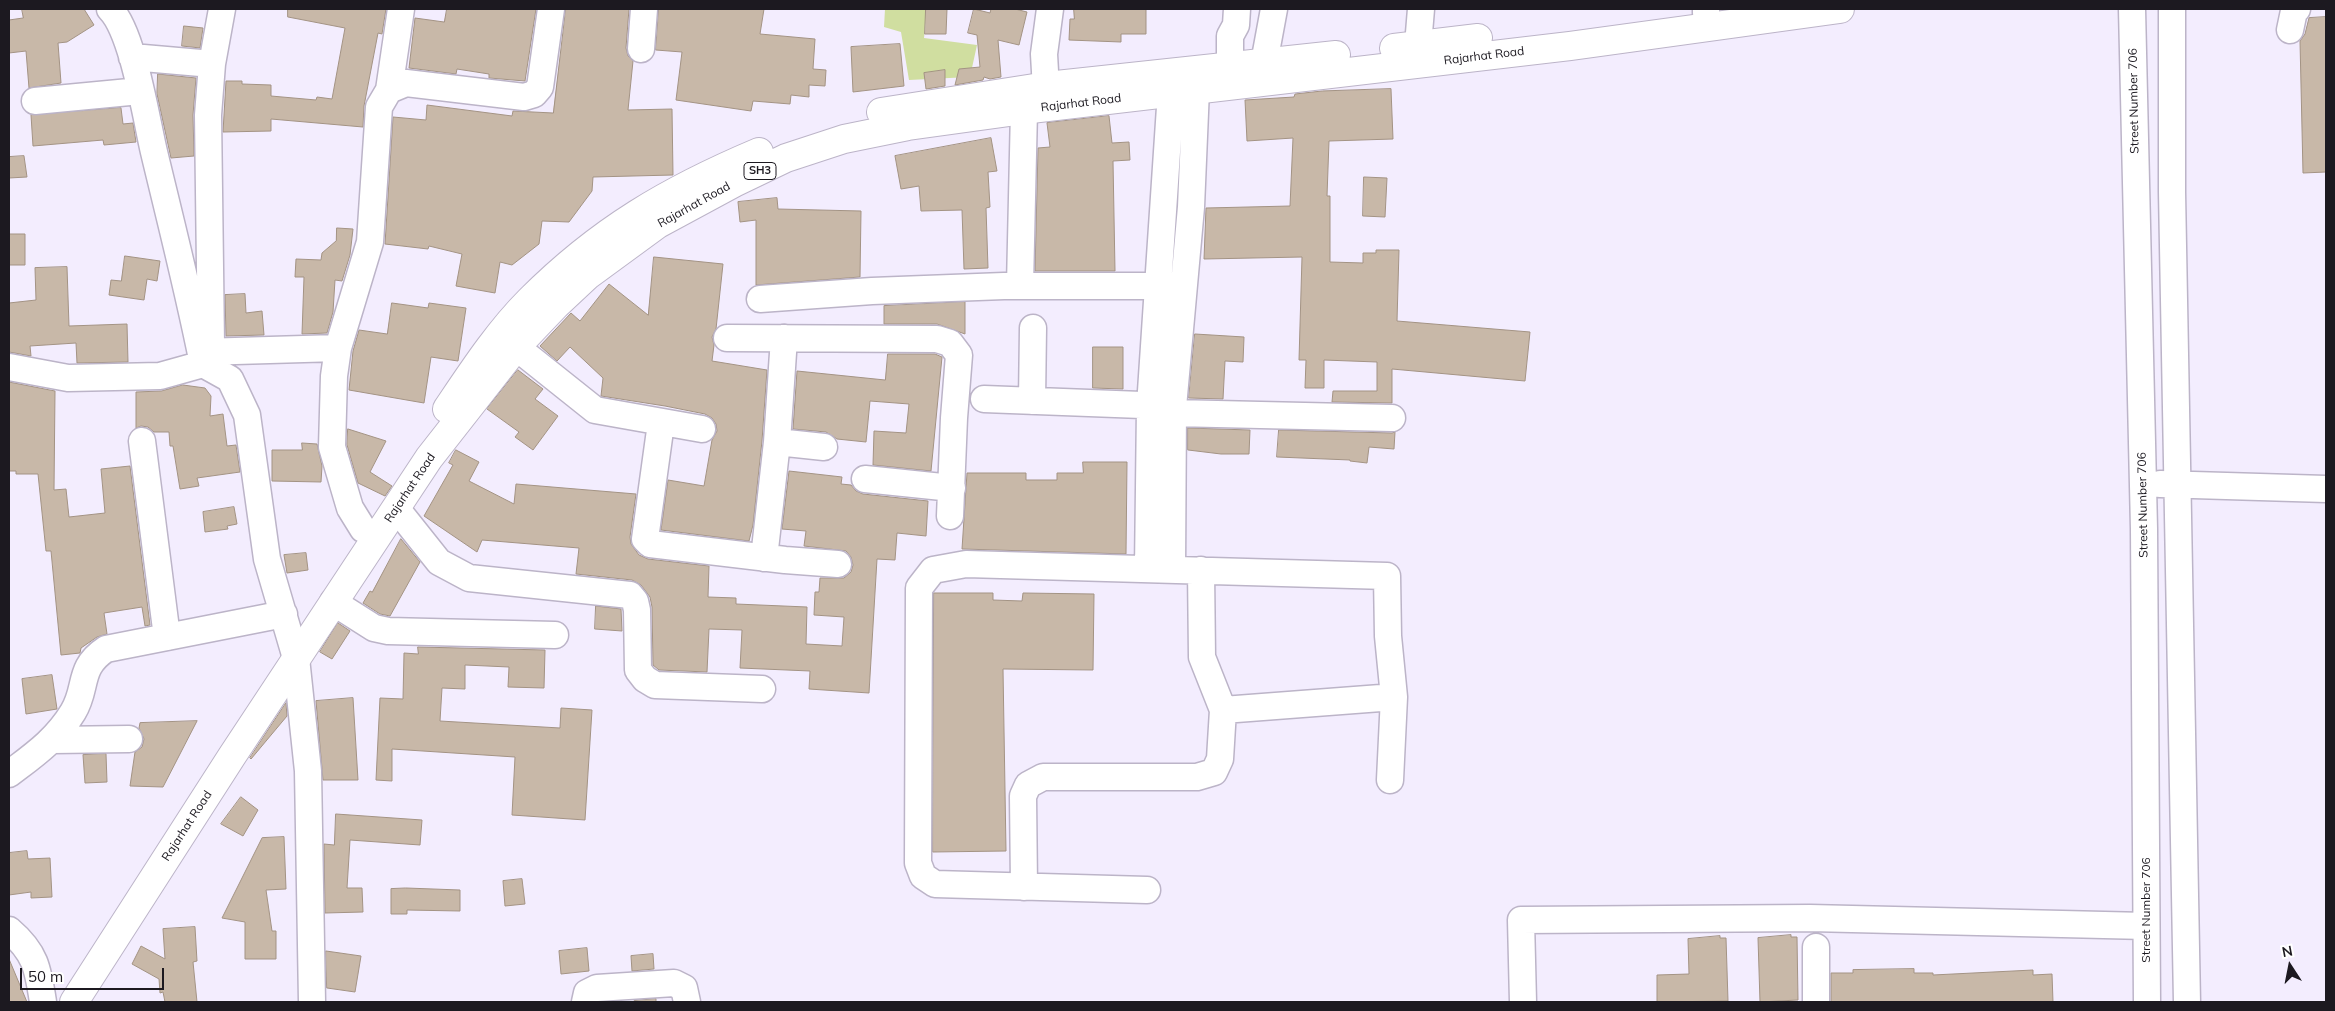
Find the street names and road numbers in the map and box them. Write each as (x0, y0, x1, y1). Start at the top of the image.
street label: Rajarhat Road (1443, 44, 1525, 68)
street label: Street Number 706 (2126, 48, 2142, 154)
street label: Rajarhat Road (1040, 91, 1122, 115)
road number: SH3 (744, 162, 776, 180)
street label: Rajarhat Road (655, 179, 733, 231)
street label: Rajarhat Road (381, 450, 439, 526)
street label: Street Number 706 (2135, 452, 2151, 558)
street label: Rajarhat Road (159, 788, 215, 864)
street label: Street Number 706 (2139, 857, 2153, 963)

